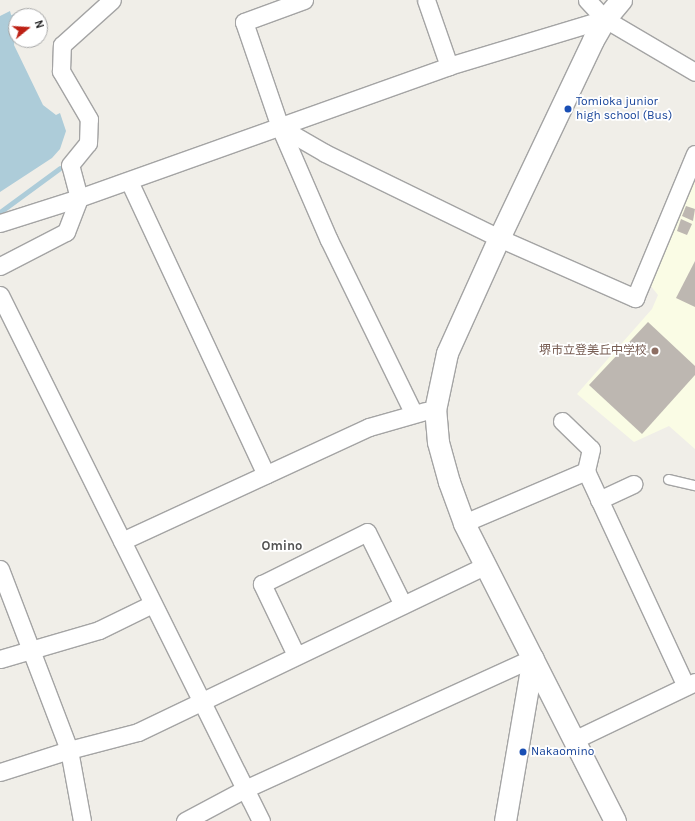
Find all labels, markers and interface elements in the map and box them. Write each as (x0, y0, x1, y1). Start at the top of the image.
north arrow (8, 8, 48, 48)
text: N (32, 19, 46, 30)
place label: Tomioka junior high school (Bus) (576, 95, 672, 123)
marker: Tomioka junior high school (Bus) (563, 104, 573, 114)
place label: 堺市立登美丘中学校 (539, 344, 647, 358)
marker: 堺市立登美丘中学校 (650, 346, 660, 356)
district label: Omino (262, 538, 302, 554)
place label: Nakaomino (531, 745, 594, 759)
marker: Nakaomino (518, 747, 528, 757)

